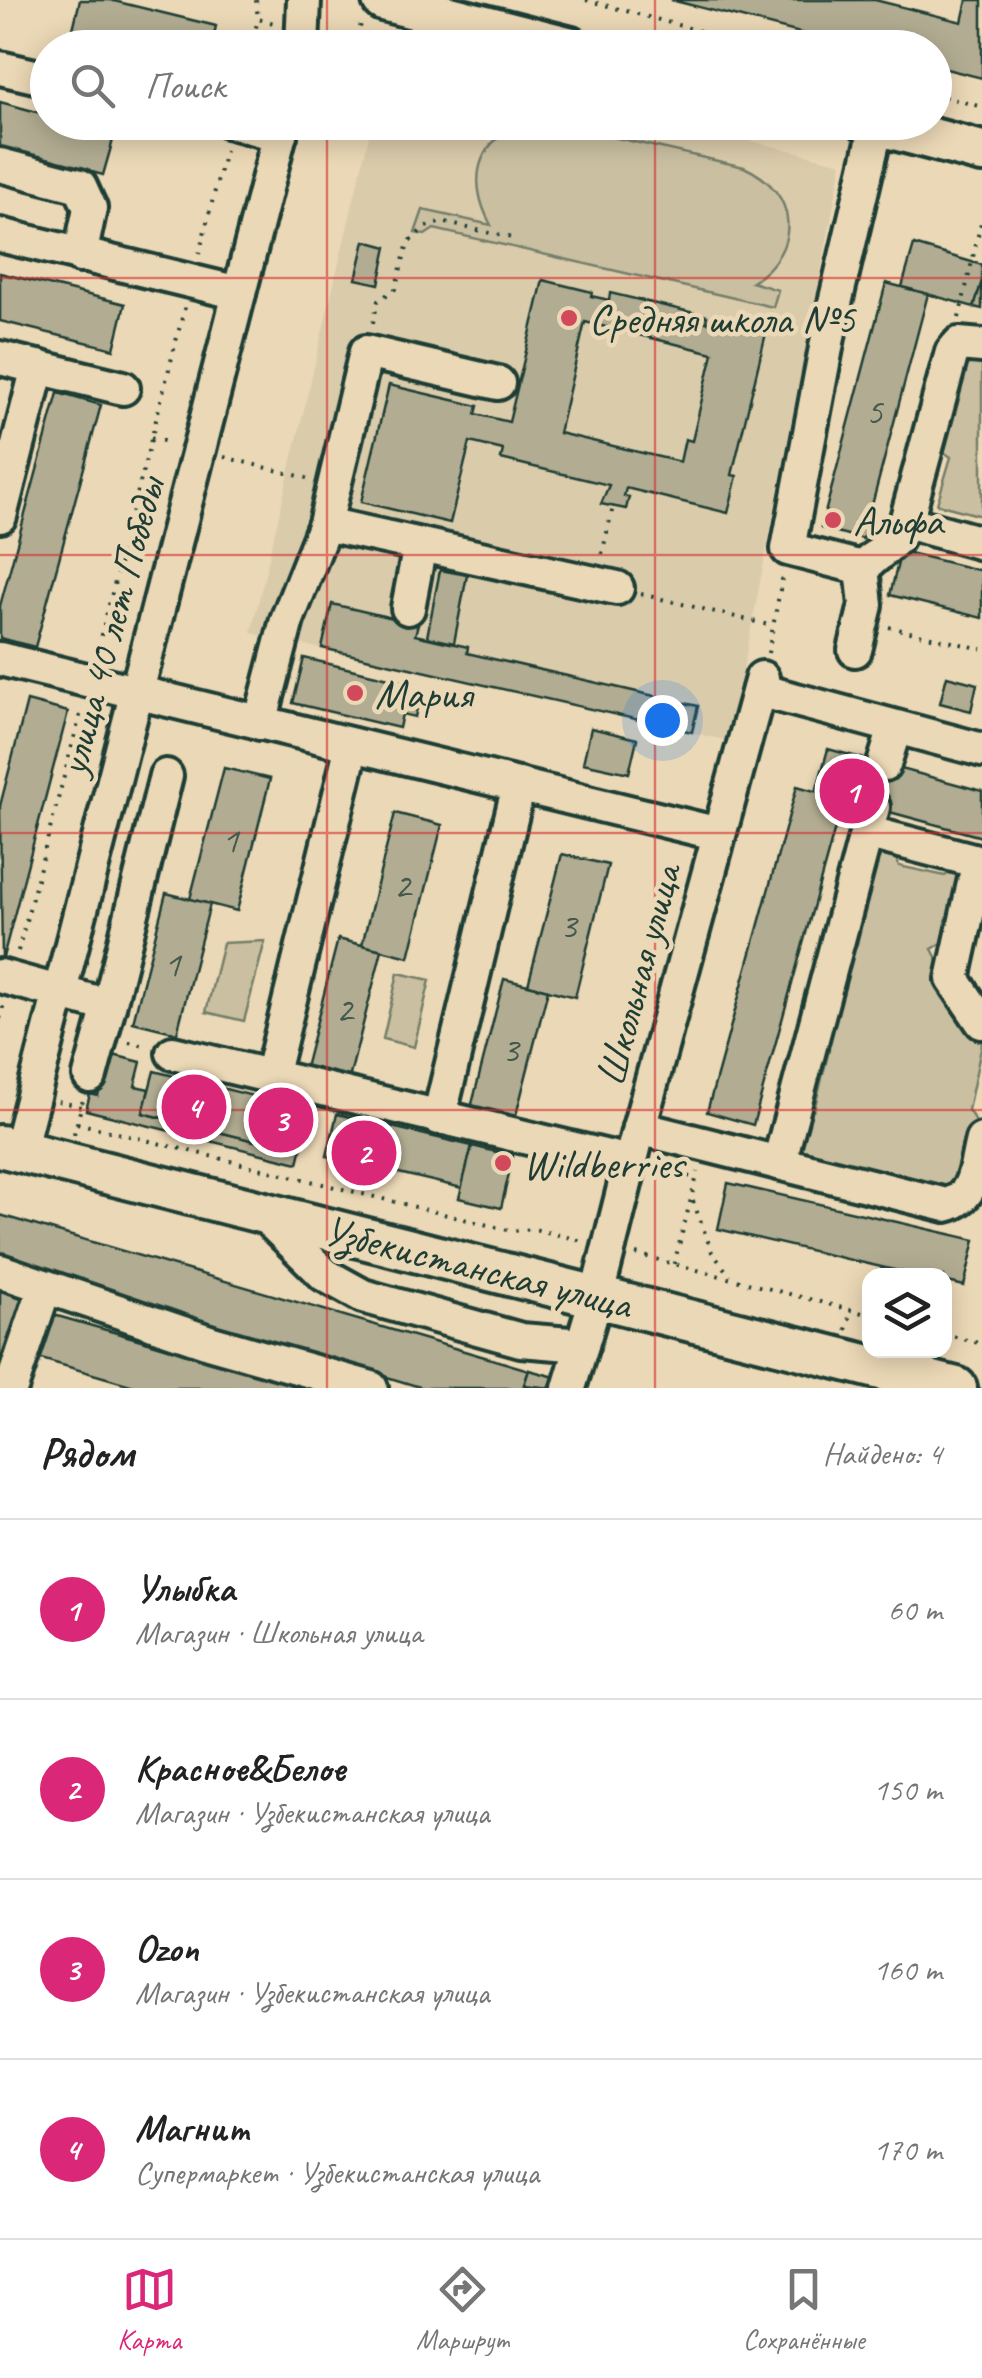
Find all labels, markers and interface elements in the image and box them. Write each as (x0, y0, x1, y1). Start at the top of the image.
search box (30, 30, 952, 140)
icon: search (65, 58, 120, 113)
text: Поиск (145, 62, 225, 109)
place label: Средняя школа №5 (589, 293, 857, 346)
marker: Средняя школа №5 (558, 307, 580, 329)
house number: 5 (865, 388, 884, 435)
street label: улица 40 лет Победы (45, 469, 177, 784)
place label: Альфа (853, 495, 946, 548)
marker: Альфа (822, 509, 844, 531)
place label: Мария (375, 668, 475, 721)
marker: Мария (344, 682, 366, 704)
your location (637, 695, 688, 746)
pin: 1 (820, 754, 884, 828)
house number: 1 (221, 816, 240, 863)
street label: Школьная улица (584, 855, 694, 1092)
house number: 2 (393, 862, 413, 909)
house number: 3 (559, 902, 579, 949)
house number: 1 (163, 940, 182, 987)
house number: 2 (335, 986, 355, 1033)
house number: 3 (501, 1026, 521, 1073)
pin: 4 (162, 1070, 226, 1144)
pin: 3 (248, 1082, 314, 1158)
pin: 2 (332, 1116, 396, 1190)
place label: Wildberries (523, 1138, 688, 1191)
marker: Wildberries (492, 1152, 514, 1174)
street label: Узбекистанская улица (319, 1204, 640, 1332)
map controls (862, 1268, 952, 1358)
button: layers (862, 1268, 952, 1358)
text: Рядом (40, 1427, 134, 1480)
text: Найдено: 4 (823, 1433, 942, 1474)
text: Улыбка (135, 1565, 235, 1612)
text: 1 (65, 1589, 80, 1630)
text: 60 m (888, 1589, 942, 1630)
text: Магазин · Школьная улица (135, 1612, 422, 1653)
text: Красное&Белое (135, 1745, 345, 1792)
text: 2 (65, 1769, 80, 1810)
text: 150 m (873, 1769, 942, 1810)
text: Магазин · Узбекистанская улица (135, 1792, 489, 1833)
text: Ozon (135, 1925, 199, 1972)
text: 3 (65, 1949, 80, 1990)
text: 160 m (873, 1949, 942, 1990)
text: Магазин · Узбекистанская улица (135, 1972, 489, 2013)
text: Магнит (135, 2105, 250, 2152)
text: 4 (65, 2129, 80, 2170)
text: 170 m (873, 2129, 942, 2170)
text: Супермаркет · Узбекистанская улица (135, 2152, 539, 2193)
tab: Карта (117, 2262, 181, 2357)
tab: Маршрут (416, 2262, 508, 2357)
tab: Сохранённые (743, 2262, 865, 2357)

